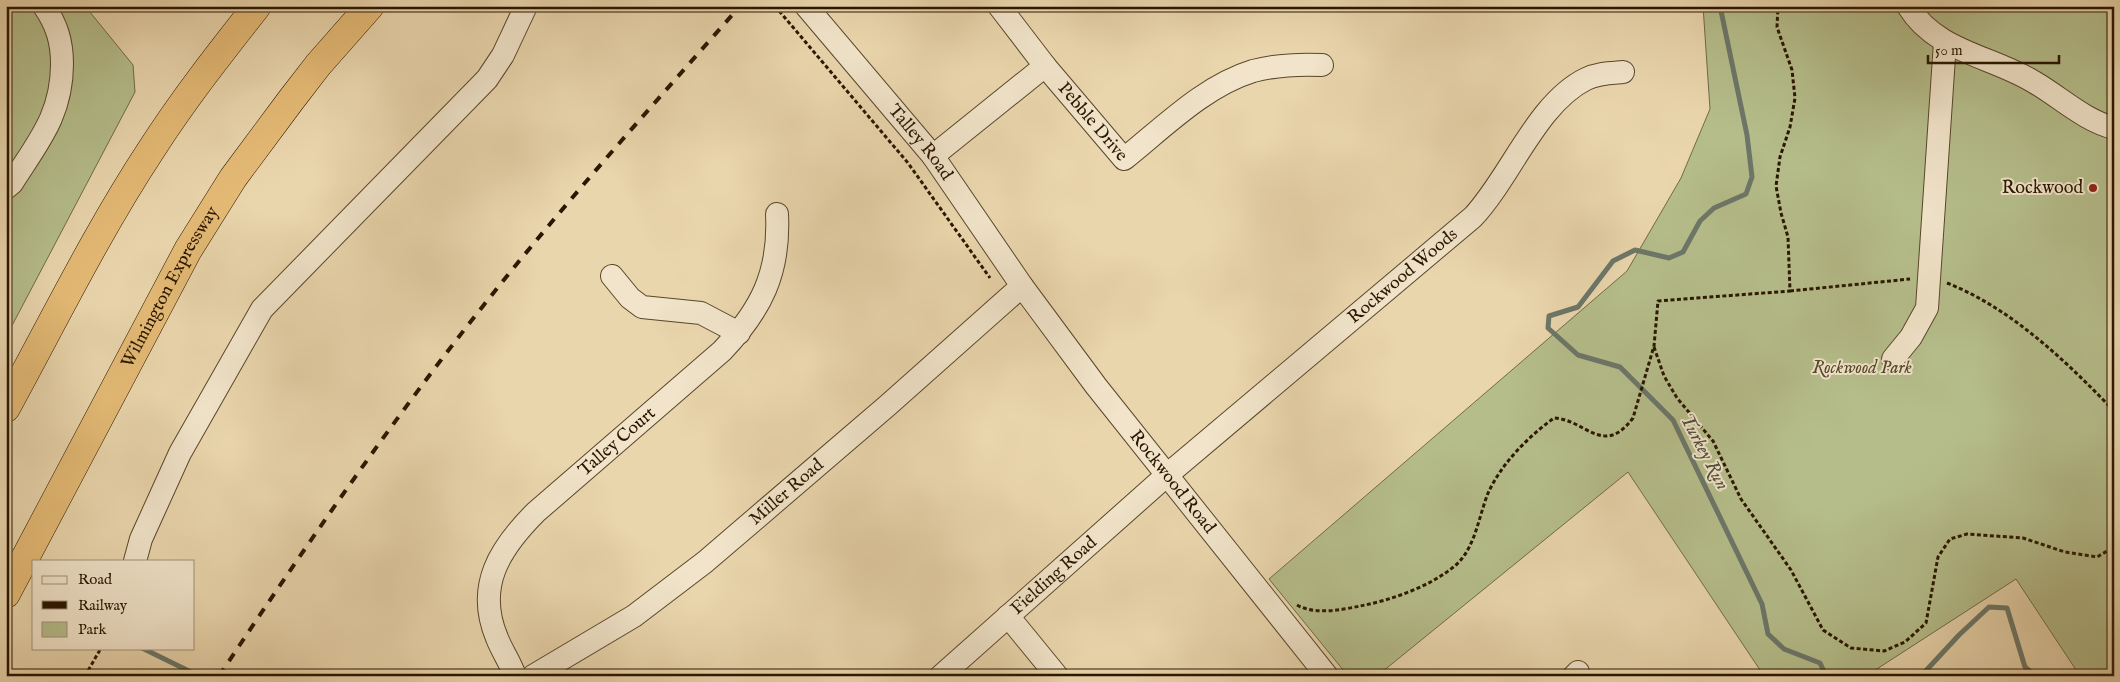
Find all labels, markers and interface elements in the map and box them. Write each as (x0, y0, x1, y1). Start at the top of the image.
scale bar (1928, 32, 2059, 64)
text: 50 m (1935, 41, 1963, 60)
street label: Pebble Drive (1052, 78, 1133, 166)
street label: Talley Road (883, 100, 958, 185)
place label: Rockwood (2002, 177, 2083, 200)
marker: Rockwood (2087, 182, 2099, 194)
street label: Wilmington Expressway (116, 202, 224, 372)
street label: Rockwood Woods (1343, 223, 1463, 329)
park label: Rockwood Park (1812, 357, 1912, 380)
street label: Talley Court (574, 402, 661, 482)
water label: Turkey Run (1674, 410, 1734, 494)
street label: Rockwood Road (1124, 425, 1221, 539)
street label: Miller Road (744, 454, 829, 531)
street label: Fielding Road (1006, 531, 1102, 620)
legend (32, 560, 195, 650)
text: Road (78, 570, 113, 589)
text: Railway (78, 596, 128, 615)
text: Park (78, 620, 108, 639)

